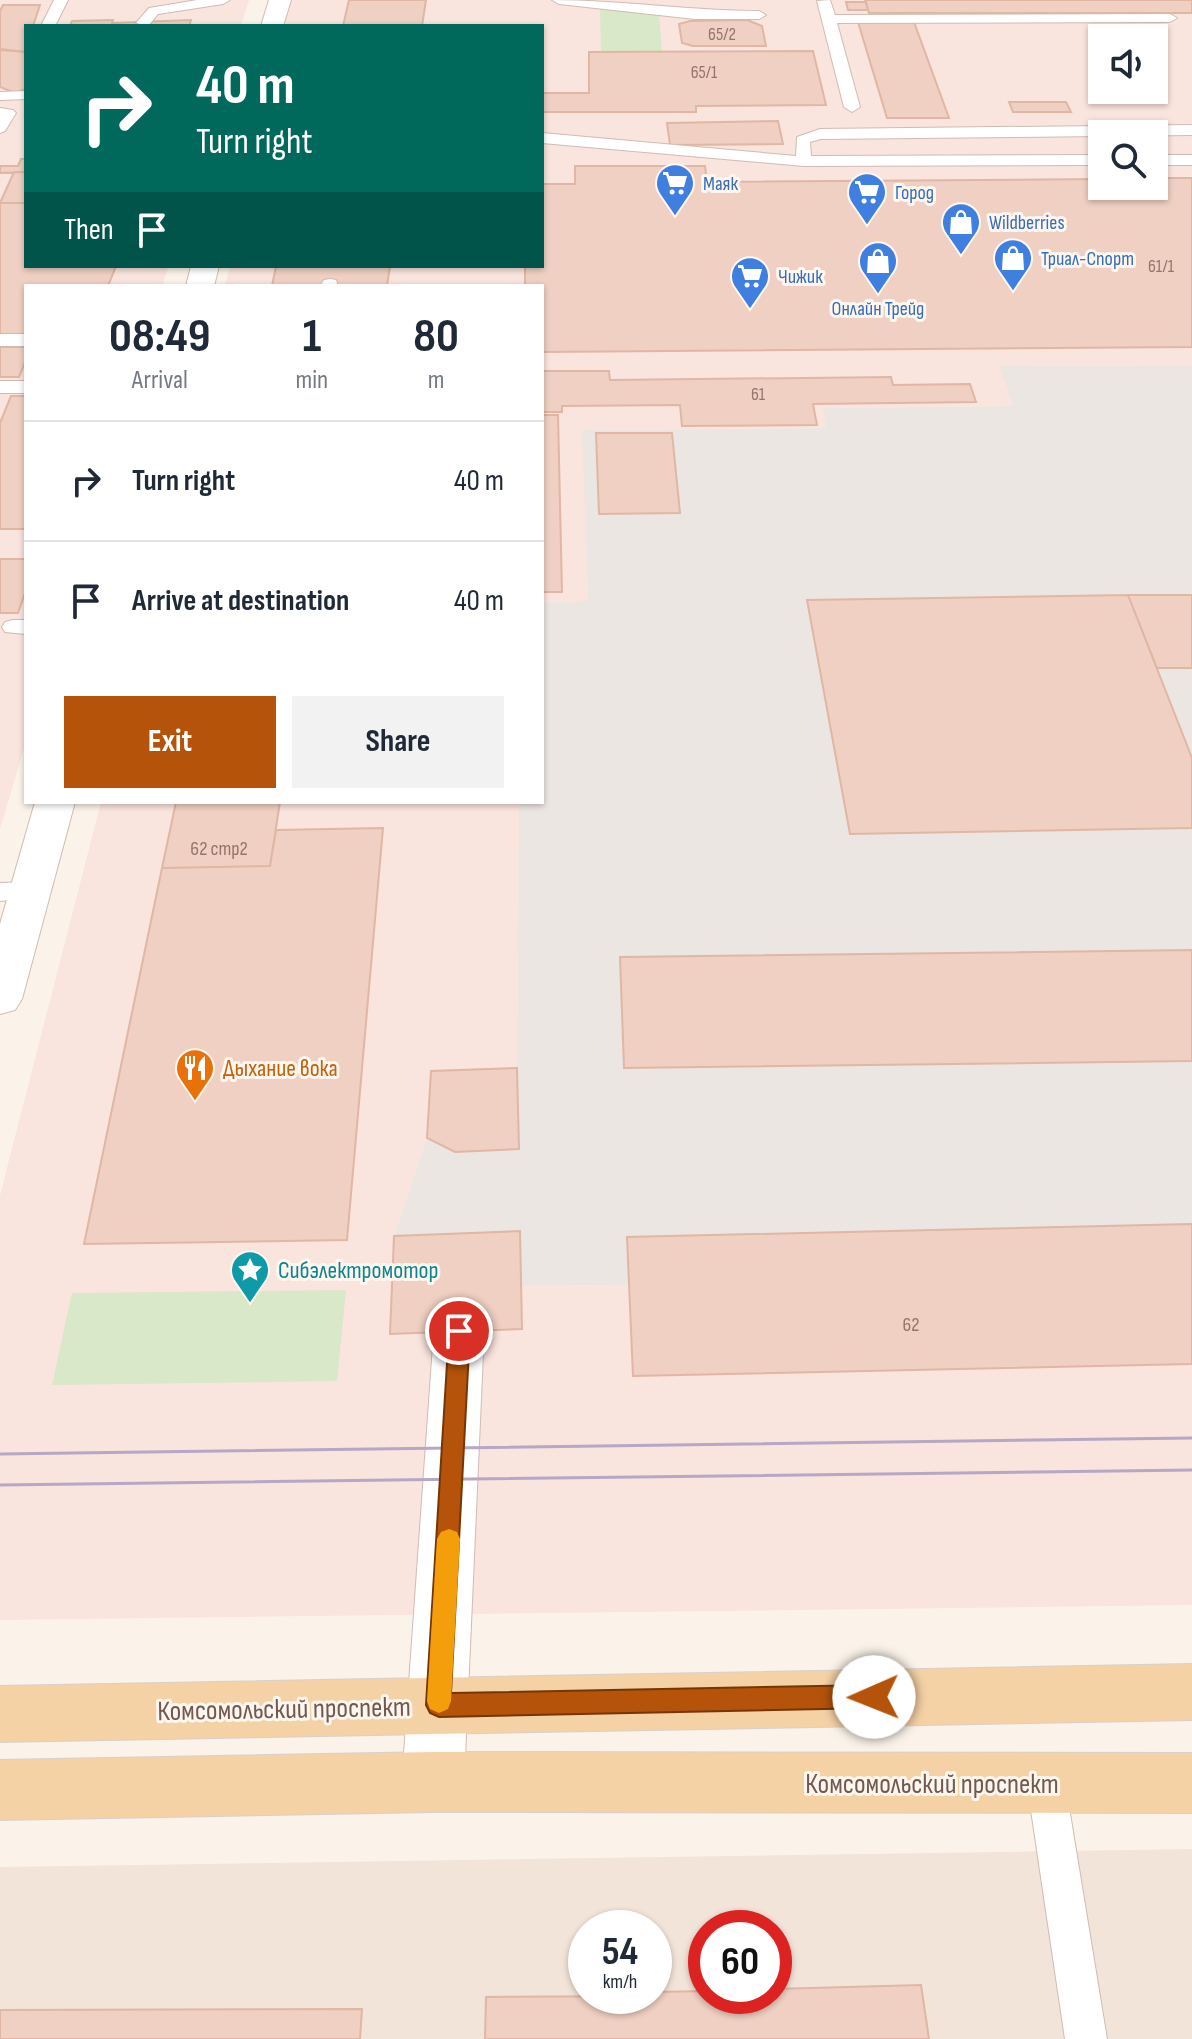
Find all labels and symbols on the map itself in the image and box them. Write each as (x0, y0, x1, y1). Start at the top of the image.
house number: 65/2 (708, 24, 736, 45)
house number: 65/1 (691, 62, 718, 83)
supermarket icon: Маяк (654, 162, 696, 217)
supermarket icon: Город (846, 171, 888, 226)
place label: Маяк (703, 172, 738, 196)
place label: Город (895, 181, 934, 205)
shop icon: Wildberries (940, 201, 982, 256)
place label: Wildberries (989, 211, 1065, 235)
shop icon: Триал-Спорт (992, 237, 1034, 292)
shop icon: Онлайн Трейд (857, 240, 899, 295)
place label: Триал-Спорт (1041, 247, 1134, 271)
supermarket icon: Чижик (729, 255, 771, 310)
house number: 61/1 (1148, 256, 1175, 277)
place label: Чижик (778, 265, 823, 289)
place label: Онлайн Трейд (832, 297, 924, 321)
house number: 61 (751, 384, 766, 405)
house number: 62 стр2 (190, 837, 248, 861)
restaurant icon: Дыхание вока (174, 1047, 216, 1102)
place label: Дыхание вока (223, 1054, 338, 1083)
place icon: Сибэлектромотор (229, 1249, 271, 1304)
place label: Сибэлектромотор (278, 1256, 439, 1285)
pin (425, 1297, 493, 1365)
house number: 62 (902, 1313, 920, 1337)
position arrow (832, 1655, 916, 1739)
street label: Комсомольский проспект (157, 1691, 411, 1728)
street label: Комсомольский проспект (805, 1768, 1059, 1801)
speed limit sign: 60 (688, 1910, 792, 2014)

